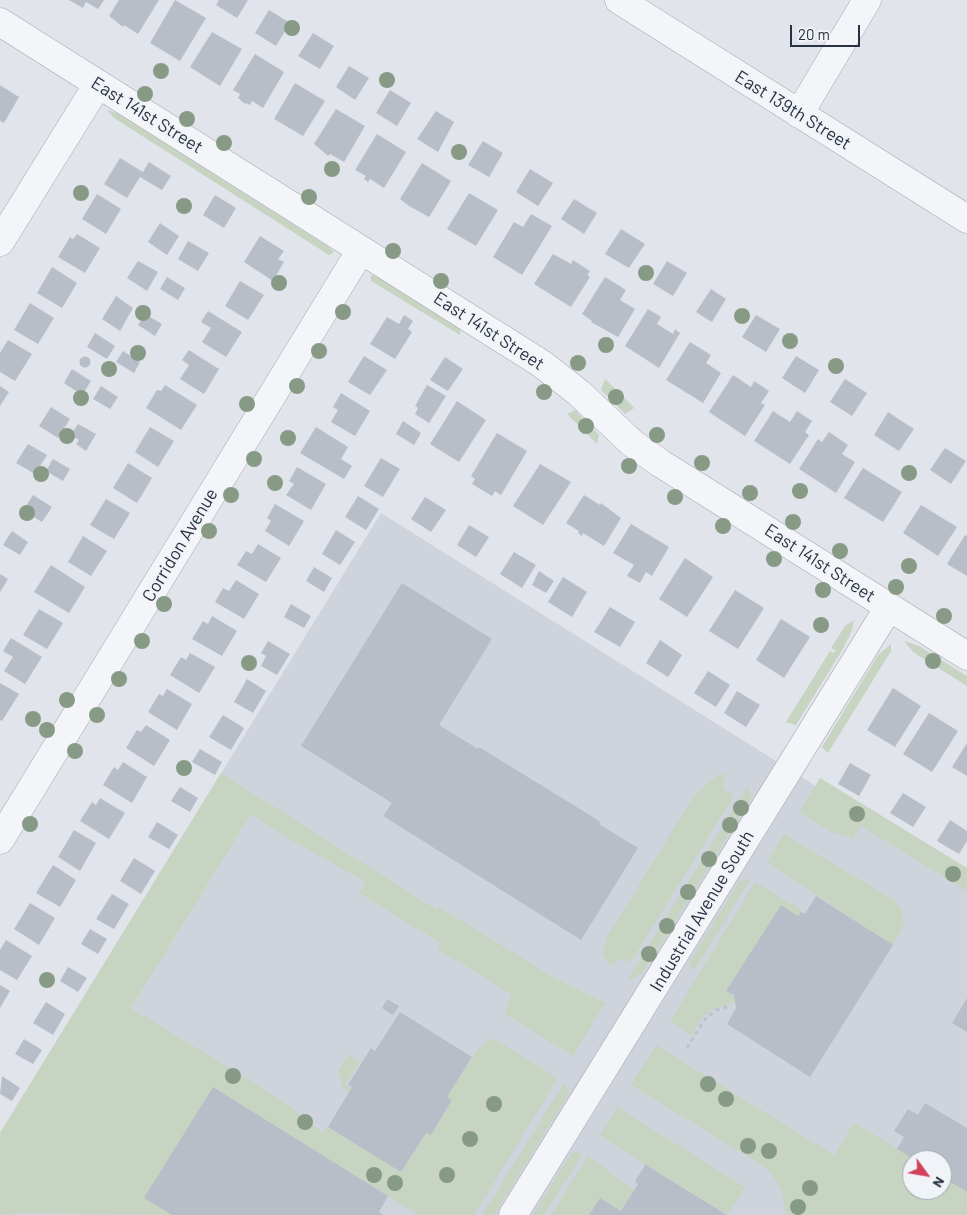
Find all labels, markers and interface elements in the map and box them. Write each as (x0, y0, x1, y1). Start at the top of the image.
scale bar (792, 15, 862, 47)
text: 20 m (798, 25, 830, 43)
street label: East 139th Street (731, 66, 855, 154)
street label: East 141st Street (87, 72, 207, 158)
street label: East 141st Street (430, 287, 548, 375)
street label: Corridon Avenue (138, 484, 222, 606)
street label: East 141st Street (761, 519, 879, 607)
street label: Industrial Avenue South (645, 827, 759, 995)
north arrow (902, 1150, 952, 1200)
text: N (930, 1174, 949, 1191)

